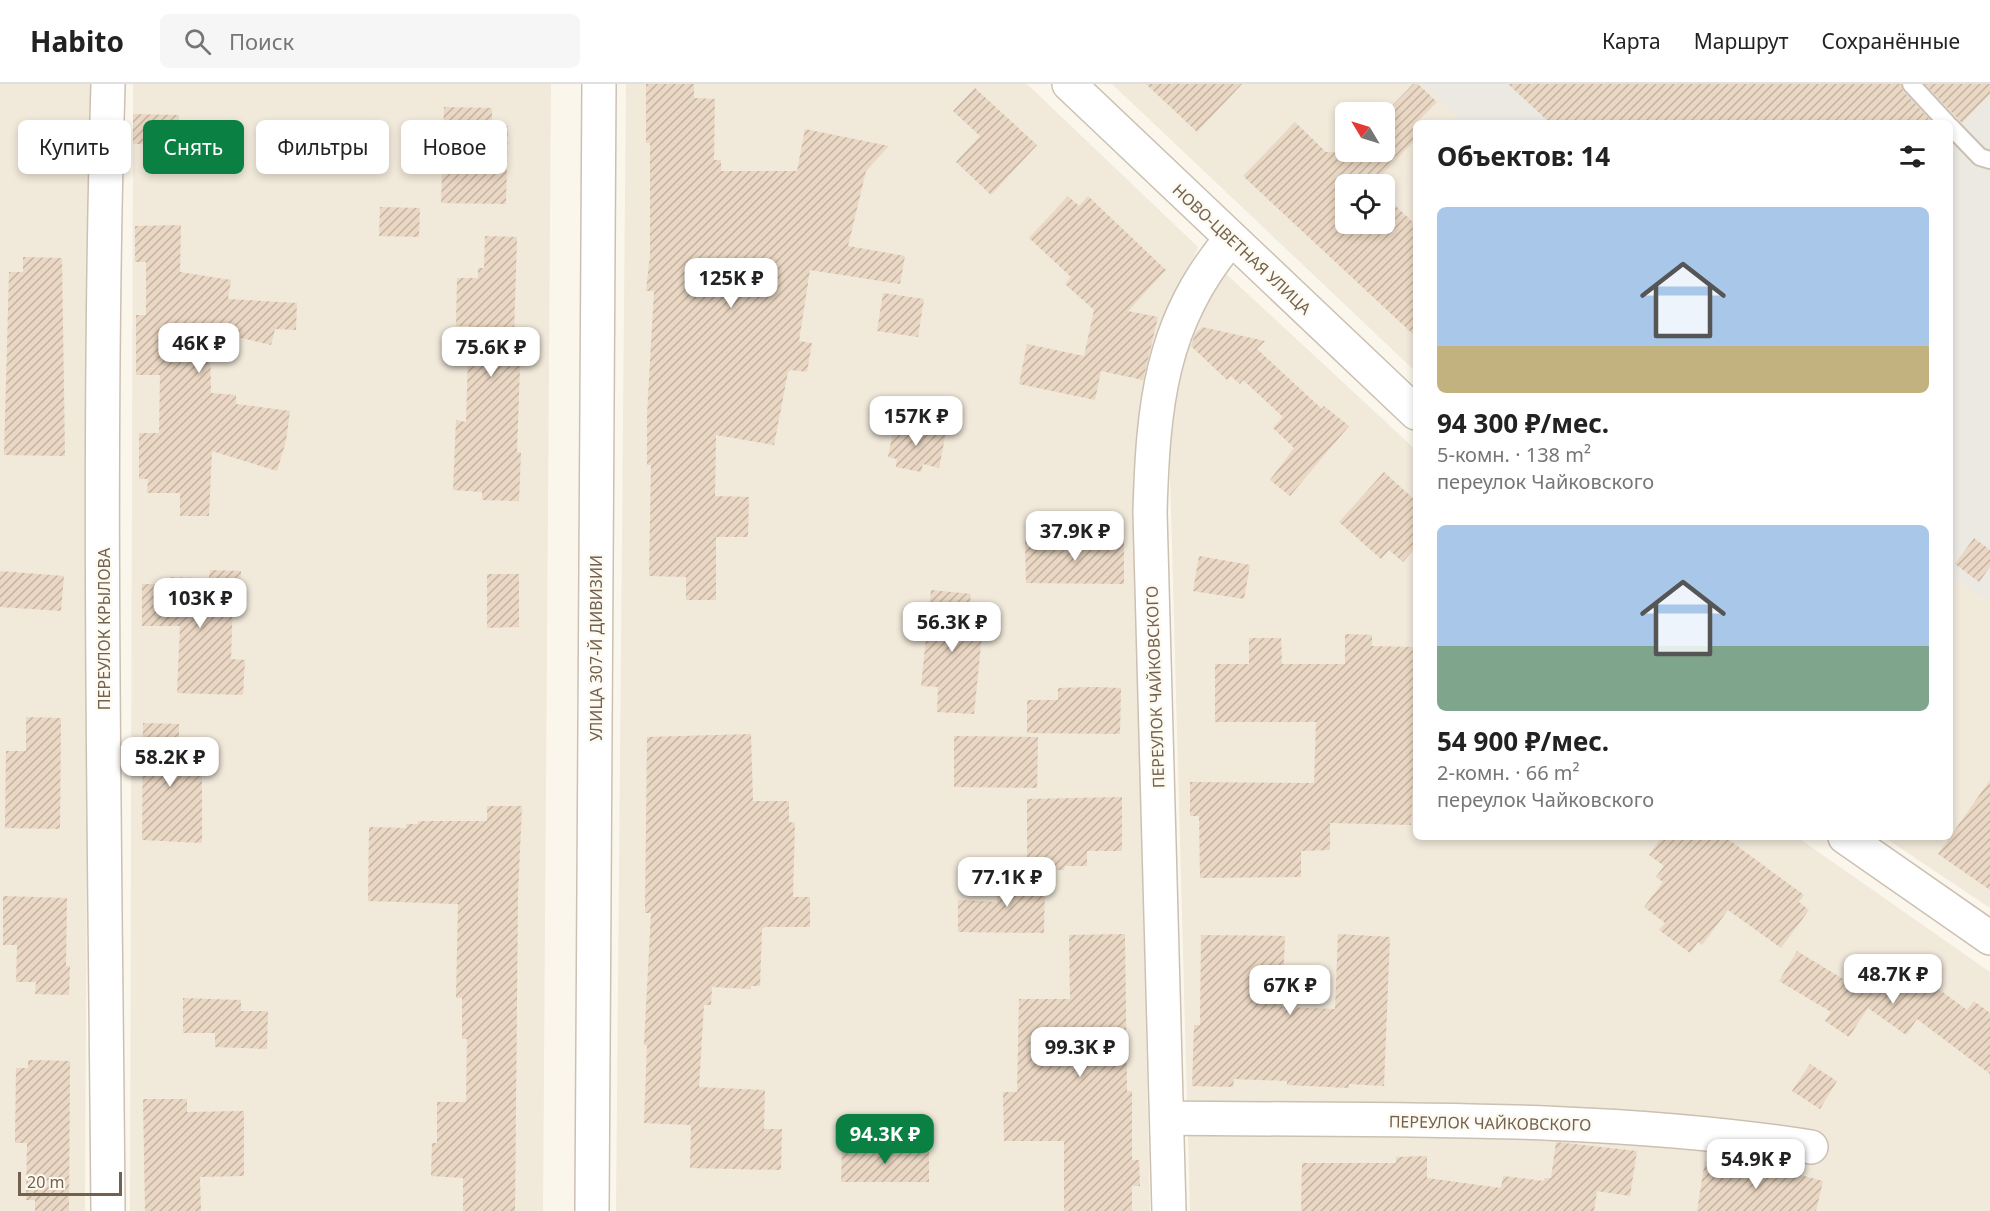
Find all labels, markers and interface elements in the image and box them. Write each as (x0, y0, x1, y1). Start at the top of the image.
search box (160, 14, 580, 68)
text: Habito (30, 22, 124, 60)
icon: search (181, 25, 214, 58)
text: Поиск (229, 26, 294, 56)
text: Карта (1602, 27, 1661, 55)
text: Маршрут (1694, 27, 1789, 55)
text: Сохранённые (1822, 27, 1960, 55)
north arrow (1335, 102, 1395, 162)
map controls (1335, 102, 1395, 234)
chip: Купить (18, 120, 131, 174)
chip: Снять (143, 120, 244, 174)
chip: Фильтры (256, 120, 389, 174)
chip: Новое (401, 120, 507, 174)
text: Объектов: 14 (1437, 138, 1610, 174)
icon: filters (1896, 140, 1929, 173)
button: locate (1335, 174, 1395, 234)
street label: НОВО-ЦВЕТНАЯ УЛИЦА (1168, 179, 1317, 320)
icon: home (1629, 246, 1737, 354)
pin: 125K ₽ (682, 258, 780, 309)
text: 125K ₽ (699, 264, 763, 291)
pin: 46K ₽ (157, 323, 241, 374)
pin: 75.6K ₽ (436, 327, 546, 378)
text: 46K ₽ (172, 329, 226, 356)
text: 75.6K ₽ (456, 333, 526, 360)
pin: 157K ₽ (867, 396, 965, 447)
text: 157K ₽ (884, 402, 948, 429)
text: 94 300 ₽/мес. (1437, 405, 1609, 441)
text: 5-комн. · 138 m² (1437, 441, 1591, 468)
text: переулок Чайковского (1437, 468, 1654, 495)
pin: 37.9K ₽ (1020, 511, 1130, 562)
text: 37.9K ₽ (1040, 517, 1110, 544)
street label: ПЕРЕУЛОК КРЫЛОВА (93, 547, 115, 710)
street label: УЛИЦА 307-Й ДИВИЗИИ (585, 555, 607, 741)
icon: home (1629, 564, 1737, 672)
pin: 103K ₽ (151, 578, 249, 629)
text: 103K ₽ (168, 584, 232, 611)
street label: ПЕРЕУЛОК ЧАЙКОВСКОГО (1140, 585, 1170, 789)
pin: 56.3K ₽ (897, 602, 1007, 653)
text: 56.3K ₽ (917, 608, 987, 635)
text: 54 900 ₽/мес. (1437, 723, 1609, 759)
pin: 58.2K ₽ (115, 737, 225, 788)
text: 58.2K ₽ (135, 743, 205, 770)
text: 2-комн. · 66 m² (1437, 759, 1580, 786)
text: переулок Чайковского (1437, 786, 1654, 813)
pin: 77.1K ₽ (952, 857, 1062, 908)
text: 77.1K ₽ (972, 863, 1042, 890)
pin: 48.7K ₽ (1838, 954, 1948, 1005)
text: 48.7K ₽ (1858, 960, 1928, 987)
pin: 67K ₽ (1248, 965, 1332, 1016)
text: 67K ₽ (1263, 971, 1317, 998)
pin: 99.3K ₽ (1025, 1027, 1135, 1078)
text: 99.3K ₽ (1045, 1033, 1115, 1060)
street label: ПЕРЕУЛОК ЧАЙКОВСКОГО (1389, 1110, 1591, 1136)
pin: 94.3K ₽ (830, 1114, 940, 1165)
text: 94.3K ₽ (850, 1120, 920, 1147)
pin: 54.9K ₽ (1701, 1139, 1811, 1190)
text: 54.9K ₽ (1721, 1145, 1791, 1172)
scale bar (18, 1169, 122, 1196)
text: 20 m (27, 1171, 64, 1193)

